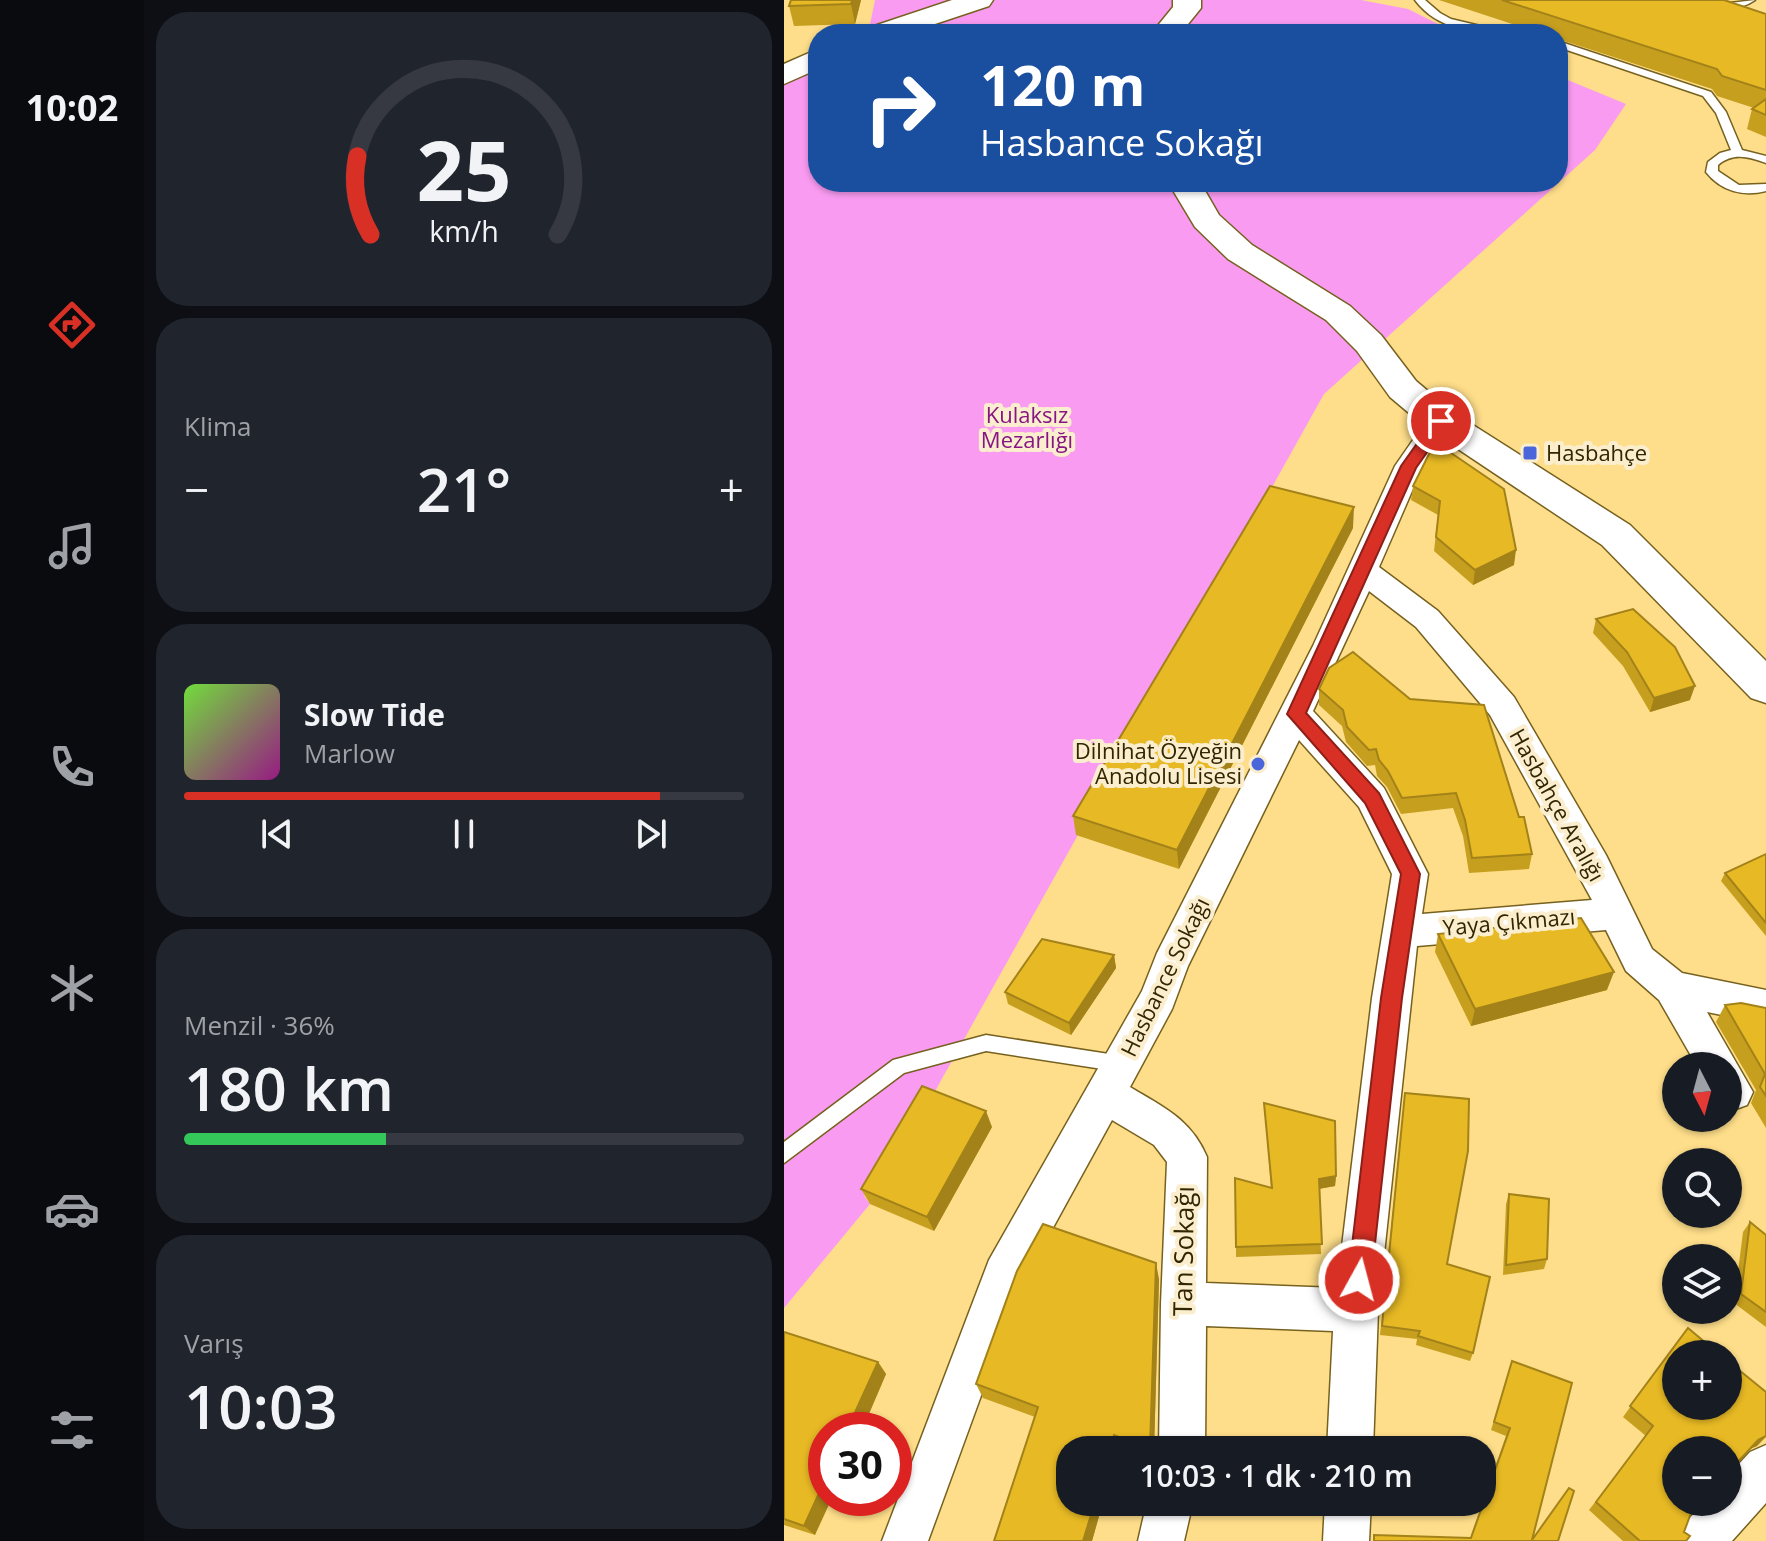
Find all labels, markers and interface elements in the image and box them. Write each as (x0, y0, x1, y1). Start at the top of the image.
text: 120 m (980, 46, 1146, 122)
icon: right (848, 56, 952, 160)
text: 10:02 (26, 83, 118, 132)
text: 25 (416, 111, 512, 224)
text: Hasbance Sokağı (980, 118, 1264, 167)
text: km/h (429, 211, 499, 250)
icon: directions (44, 297, 100, 353)
pin (1407, 387, 1475, 455)
park label: Kulaksız Mezarlığı (981, 399, 1073, 454)
icon: arrive (1419, 399, 1463, 443)
text: Klima (184, 408, 252, 444)
place label: Hasbahçe (1546, 437, 1647, 467)
marker: Hasbahçe (1521, 444, 1539, 462)
text: 21° (417, 448, 511, 530)
text: − (184, 459, 209, 519)
text: + (719, 459, 744, 519)
icon: music (44, 518, 100, 574)
text: Slow Tide (304, 694, 445, 735)
street label: Hasbahçe Aralığı (1503, 723, 1612, 886)
text: Marlow (304, 735, 395, 771)
place label: Dilnihat Özyeğin Anadolu Lisesi (1075, 735, 1242, 790)
icon: phone (44, 739, 100, 795)
marker: Dilnihat Özyeğin Anadolu Lisesi (1249, 755, 1267, 773)
icon: previous (255, 812, 299, 856)
icon: pause (442, 812, 486, 856)
icon: next (629, 812, 673, 856)
street label: Hasbance Sokağı (1113, 892, 1216, 1061)
street label: Yaya Çıkmazı (1441, 900, 1576, 942)
icon: climate (44, 960, 100, 1016)
text: Menzil · 36% (184, 1007, 335, 1043)
text: 180 km (184, 1047, 394, 1129)
north arrow (1662, 1052, 1742, 1132)
map controls (1662, 1052, 1742, 1516)
button: search (1662, 1148, 1742, 1228)
icon: car (44, 1181, 100, 1237)
street label: Tan Sokağı (1164, 1186, 1202, 1316)
position arrow (1317, 1238, 1401, 1322)
button: layers (1662, 1244, 1742, 1324)
text: Varış (184, 1325, 244, 1361)
button: + (1662, 1340, 1742, 1420)
text: 10:03 (184, 1365, 338, 1447)
icon: filters (44, 1402, 100, 1458)
speed limit sign: 30 (808, 1412, 912, 1516)
button: − (1662, 1436, 1742, 1516)
text: 10:03 · 1 dk · 210 m (1139, 1455, 1413, 1496)

